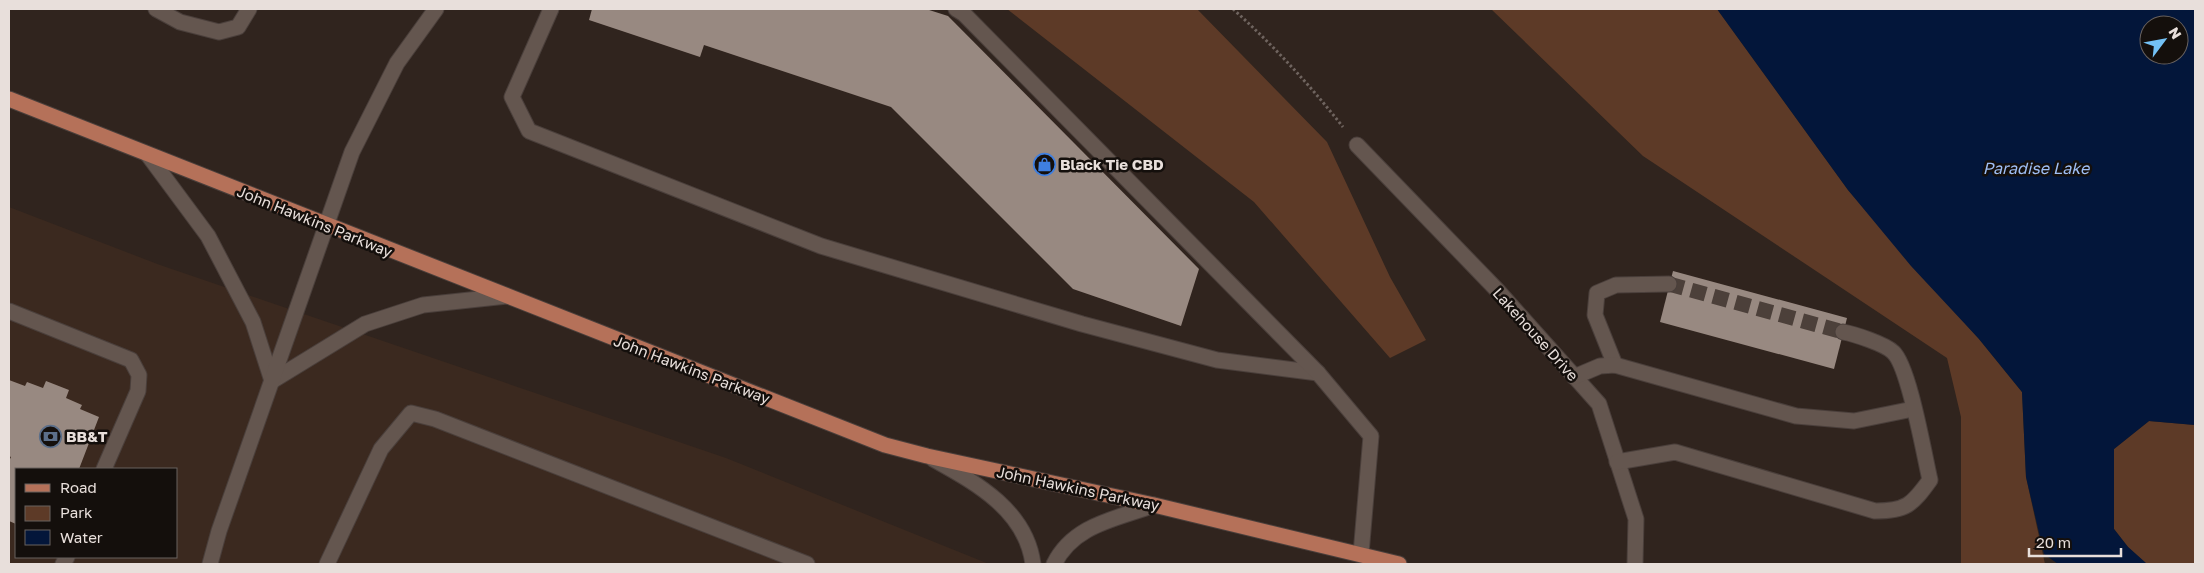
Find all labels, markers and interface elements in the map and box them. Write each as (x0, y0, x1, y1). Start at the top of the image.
north arrow (2139, 15, 2189, 65)
text: N (2165, 24, 2185, 42)
shop icon: Black Tie CBD (1032, 152, 1056, 176)
place label: Black Tie CBD (1060, 155, 1164, 173)
water label: Paradise Lake (1983, 158, 2091, 178)
street label: John Hawkins Parkway (235, 182, 396, 261)
street label: Lakehouse Drive (1490, 284, 1583, 384)
street label: John Hawkins Parkway (611, 331, 773, 407)
bank icon: BB&T (38, 424, 62, 448)
place label: BB&T (66, 427, 108, 445)
street label: John Hawkins Parkway (995, 462, 1162, 514)
legend (15, 468, 178, 558)
text: Road (60, 478, 97, 496)
text: Park (60, 503, 93, 521)
scale bar (2029, 526, 2122, 558)
text: Water (60, 528, 103, 546)
text: 20 m (2036, 533, 2071, 551)

